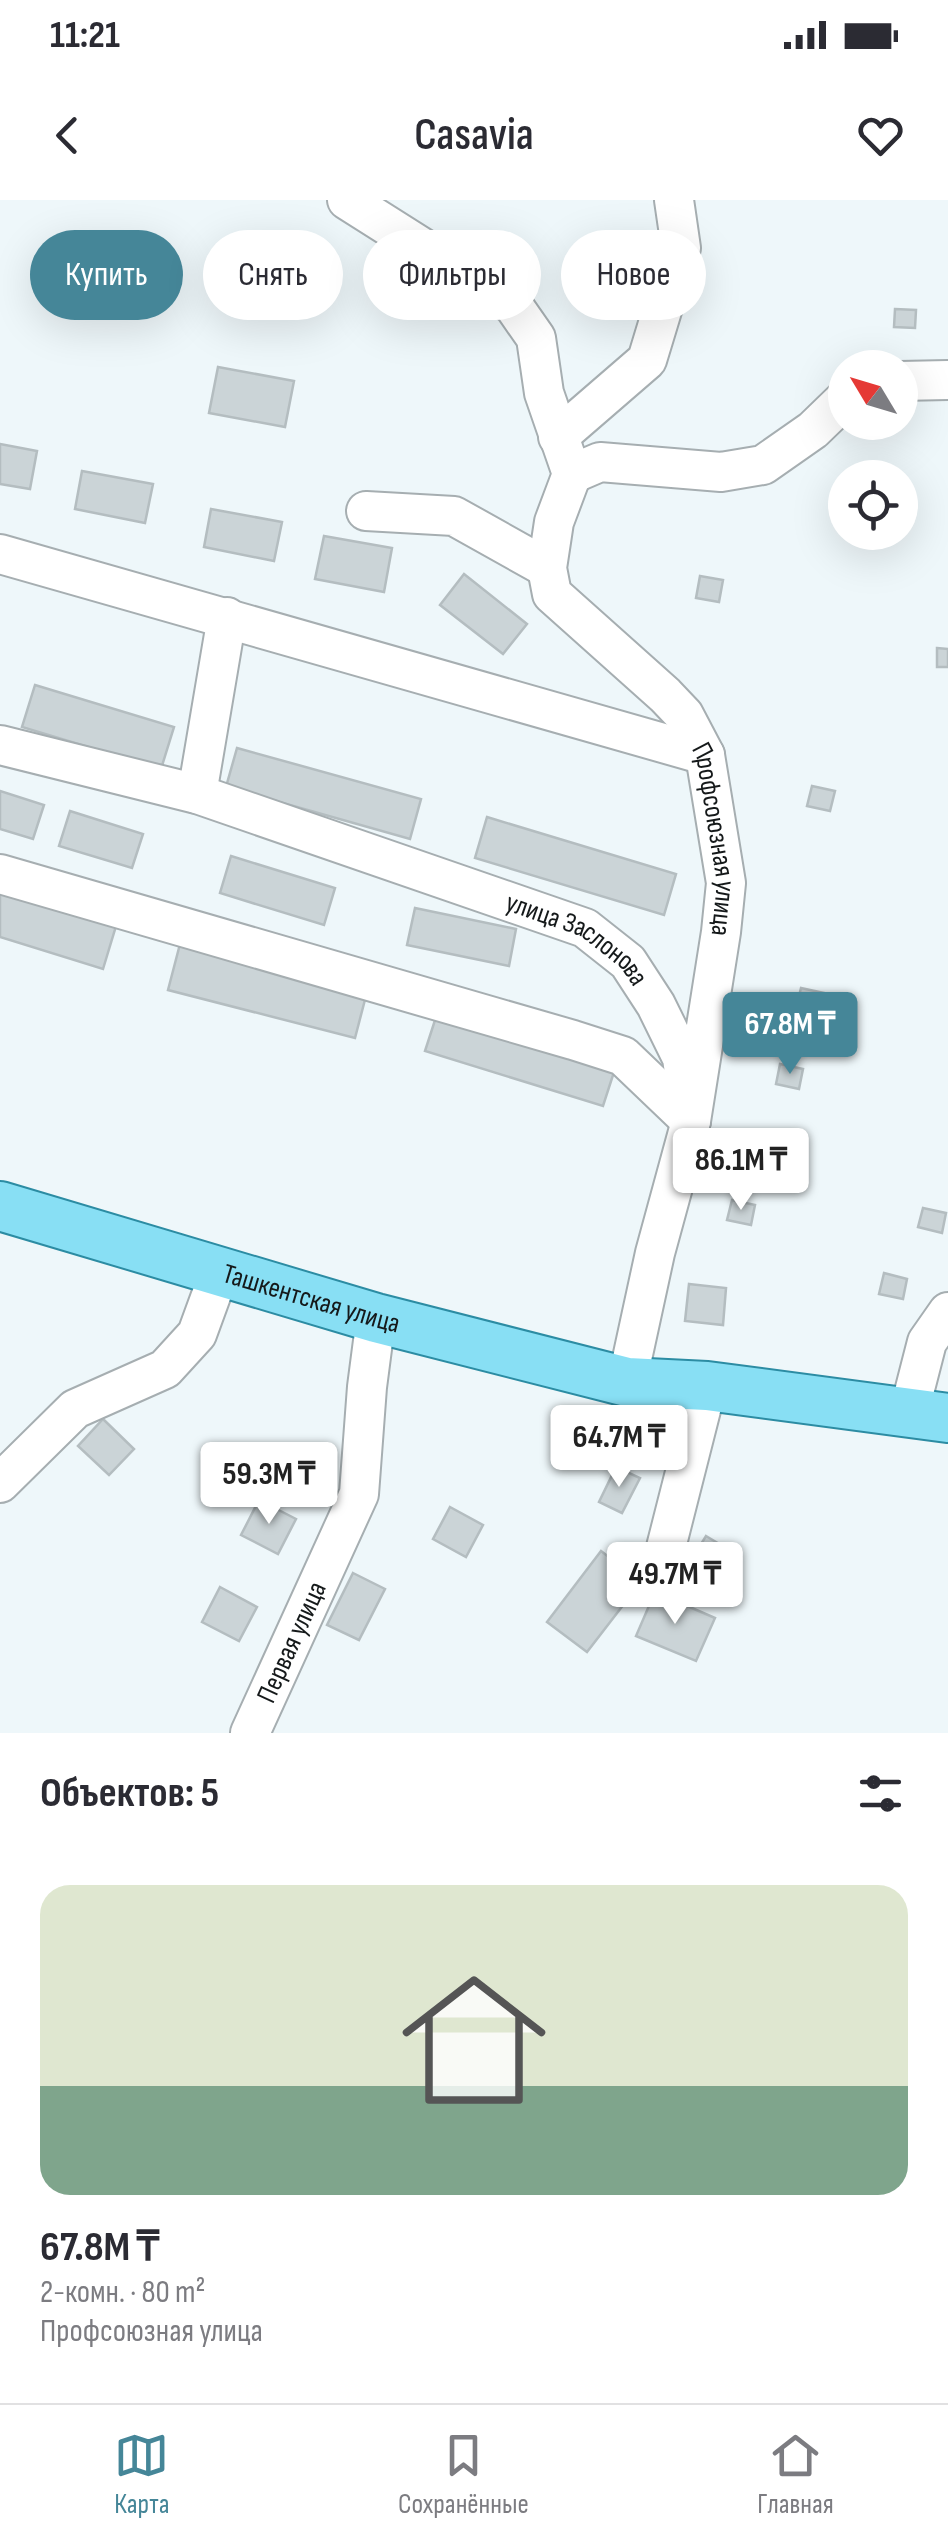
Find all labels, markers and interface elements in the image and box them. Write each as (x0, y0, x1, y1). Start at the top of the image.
text: 11:21 (50, 13, 120, 58)
icon: back (40, 108, 95, 163)
text: Casavia (414, 108, 534, 163)
icon: heart (853, 108, 908, 163)
chip: Купить (30, 230, 183, 320)
chip: Снять (203, 230, 343, 320)
chip: Фильтры (363, 230, 541, 320)
chip: Новое (561, 230, 706, 320)
north arrow (828, 350, 918, 440)
map controls (828, 350, 918, 550)
button: locate (828, 460, 918, 550)
street label: Профсоюзная улица (685, 737, 743, 938)
street label: улица Заслонова (502, 885, 655, 992)
pin: 67.8M ₸ (698, 992, 882, 1077)
text: 67.8M ₸ (744, 1005, 836, 1044)
pin: 86.1M ₸ (649, 1128, 833, 1213)
text: 86.1M ₸ (695, 1141, 787, 1180)
street label: Ташкентская улица (219, 1257, 404, 1340)
pin: 64.7M ₸ (527, 1405, 711, 1490)
text: 64.7M ₸ (573, 1418, 666, 1457)
pin: 59.3M ₸ (177, 1442, 361, 1527)
text: 59.3M ₸ (222, 1455, 316, 1494)
pin: 49.7M ₸ (583, 1542, 767, 1627)
text: 49.7M ₸ (629, 1555, 721, 1594)
street label: Первая улица (250, 1576, 333, 1708)
icon: filters (853, 1766, 908, 1821)
text: Объектов: 5 (40, 1768, 219, 1819)
icon: home (384, 1950, 564, 2130)
text: 67.8M ₸ (40, 2222, 160, 2273)
text: 2-комн. · 80 m² (40, 2273, 205, 2312)
text: Профсоюзная улица (40, 2312, 263, 2351)
tab: Карта (114, 2428, 169, 2521)
tab: Сохранённые (398, 2428, 529, 2521)
tab: Главная (757, 2428, 834, 2521)

